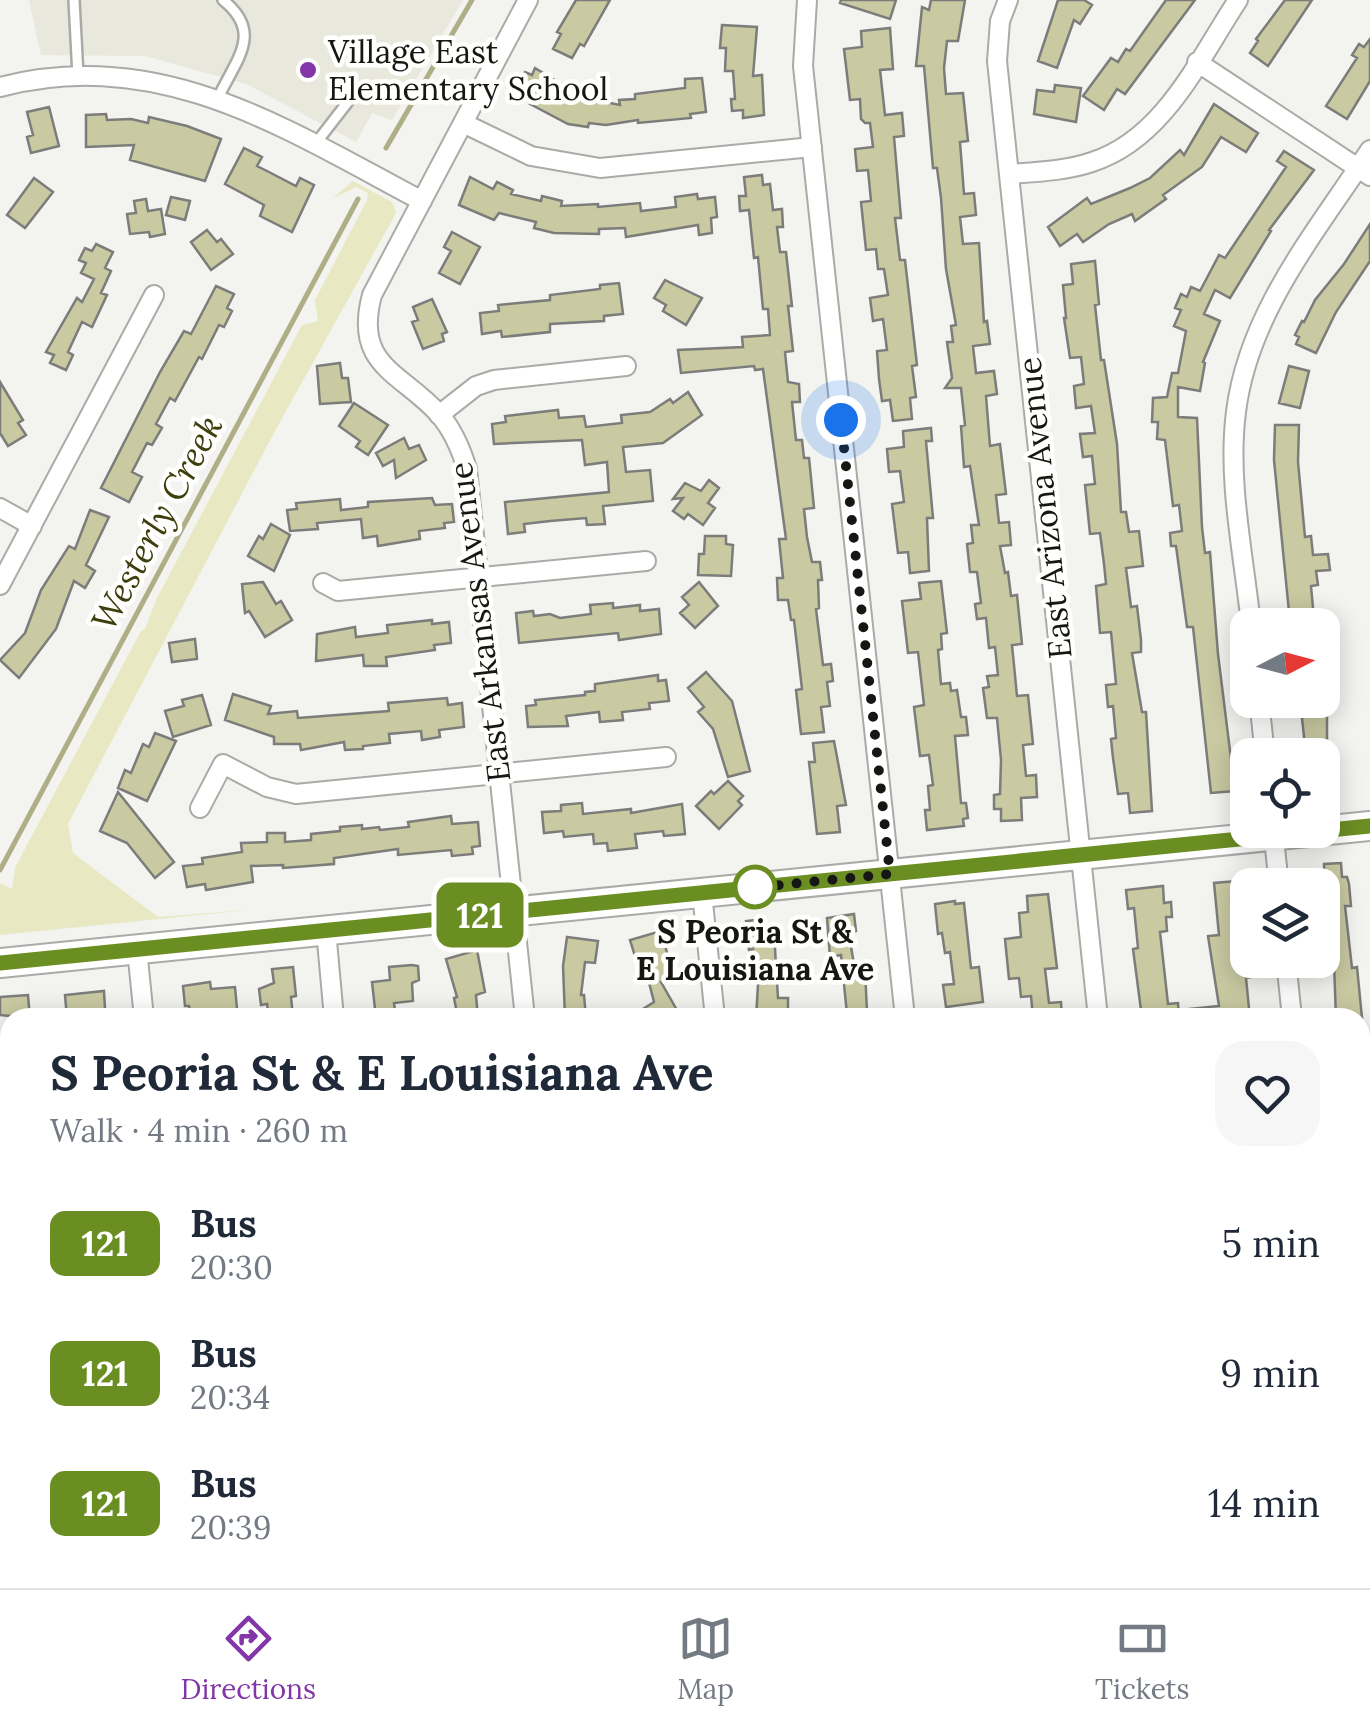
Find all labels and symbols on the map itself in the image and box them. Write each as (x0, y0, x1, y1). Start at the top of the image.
place label: Village East Elementary School (327, 31, 608, 109)
marker: Village East Elementary School (297, 59, 319, 81)
street label: East Arizona Avenue (1008, 355, 1081, 661)
your location (816, 395, 866, 445)
water label: Westerly Creek (81, 407, 232, 638)
street label: East Arkansas Avenue (440, 460, 519, 784)
north arrow (1230, 608, 1340, 718)
marker: S Peoria St & E Louisiana Ave (734, 866, 776, 908)
line badge: 121 (422, 882, 538, 948)
place label: S Peoria St & E Louisiana Ave (636, 911, 874, 989)

